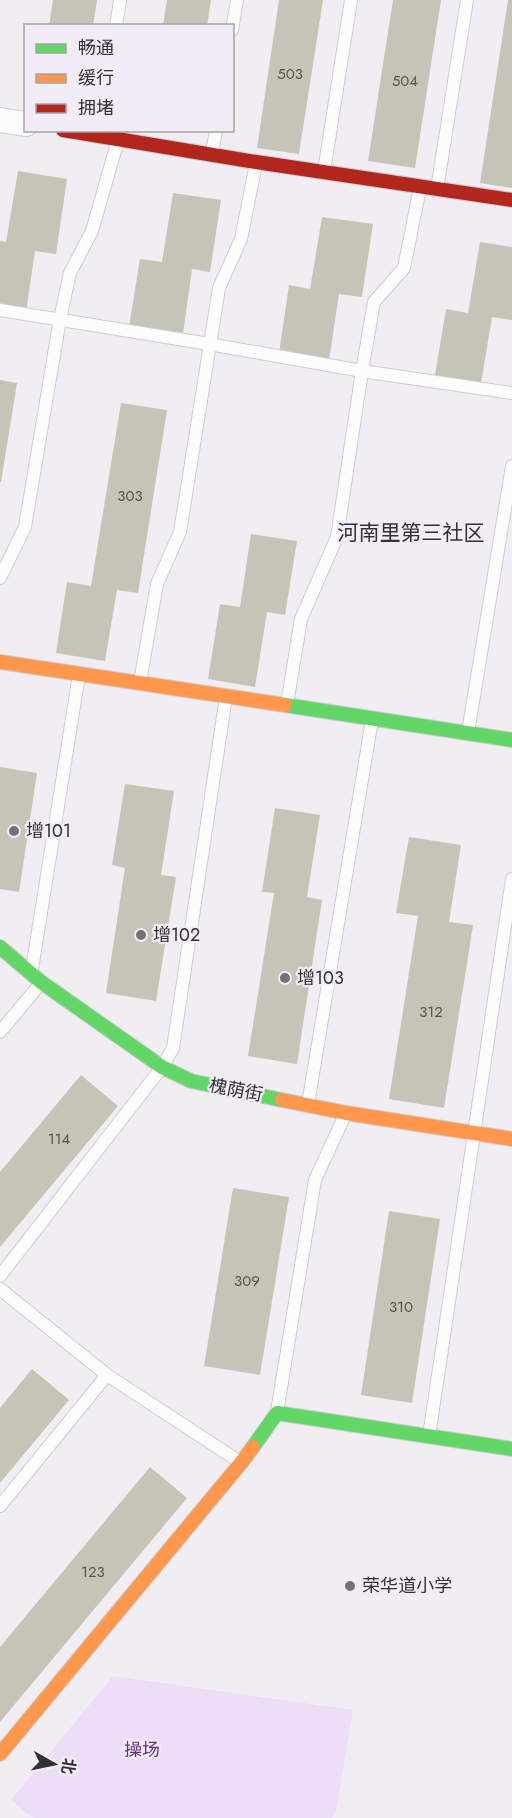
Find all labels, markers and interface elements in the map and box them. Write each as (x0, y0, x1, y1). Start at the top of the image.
legend (24, 24, 234, 132)
text: 畅通 (78, 35, 114, 61)
house number: 503 (277, 63, 303, 85)
text: 缓行 (78, 65, 114, 91)
house number: 504 (392, 70, 418, 92)
text: 拥堵 (78, 95, 114, 121)
house number: 303 (117, 485, 143, 507)
district label: 河南里第三社区 (338, 518, 485, 548)
place label: 增101 (26, 818, 71, 844)
marker: 增101 (7, 824, 21, 838)
place label: 增102 (153, 922, 200, 948)
marker: 增102 (134, 928, 148, 942)
place label: 增103 (297, 965, 344, 991)
marker: 增103 (278, 971, 292, 985)
house number: 312 (419, 1001, 443, 1023)
street label: 槐荫街 (207, 1072, 265, 1108)
house number: 114 (48, 1128, 70, 1150)
house number: 309 (234, 1270, 260, 1292)
house number: 310 (389, 1296, 413, 1318)
house number: 123 (81, 1561, 105, 1583)
place label: 荣华道小学 (362, 1573, 452, 1599)
marker: 荣华道小学 (343, 1579, 357, 1593)
north arrow (24, 1734, 84, 1794)
park label: 操场 (124, 1737, 160, 1763)
text: 北 (56, 1757, 81, 1776)

